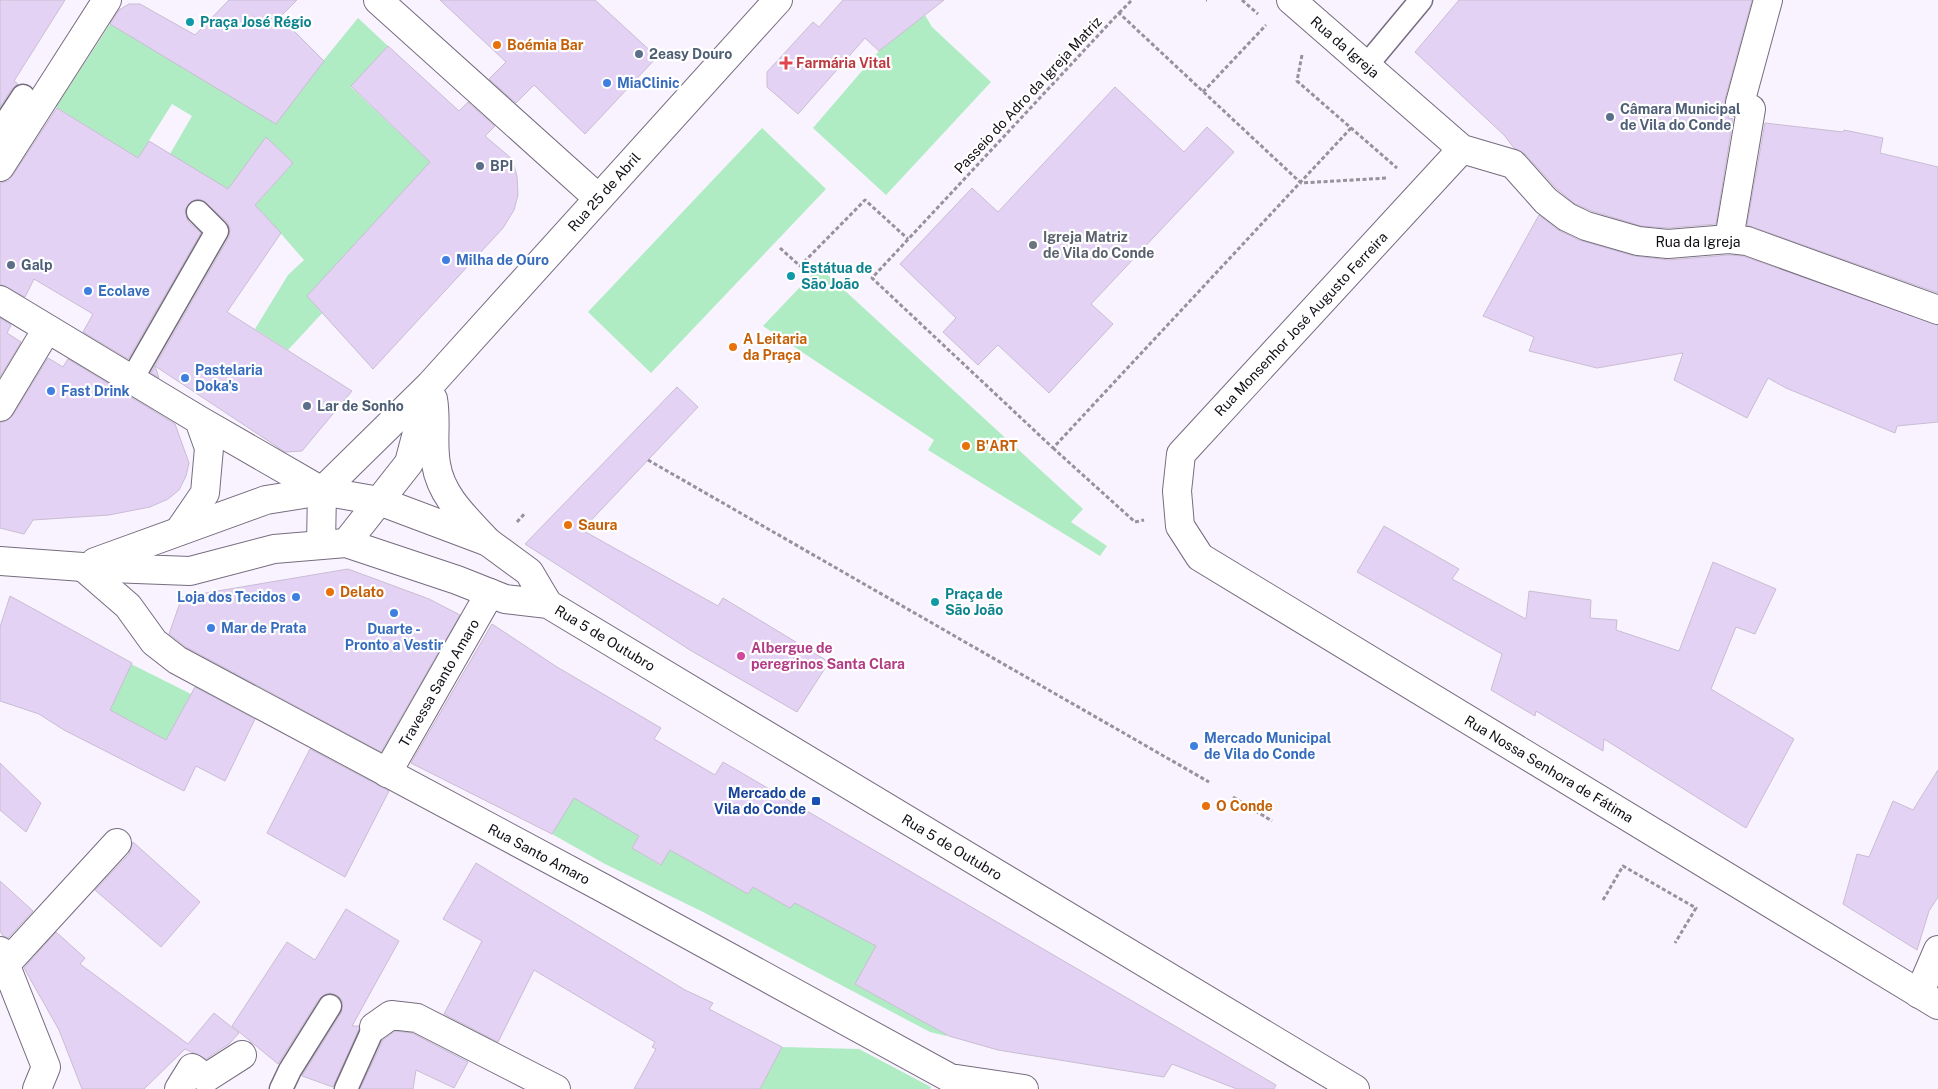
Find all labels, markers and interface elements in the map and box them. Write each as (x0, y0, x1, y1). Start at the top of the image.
street label: Passeio do Adro da Igreja Matriz (951, 13, 1105, 177)
street label: Rua da Igreja (1308, 13, 1382, 81)
place label: Praça José Régio (200, 14, 312, 30)
marker: Praça José Régio (184, 16, 196, 28)
place label: Boémia Bar (507, 37, 584, 53)
marker: Boémia Bar (491, 39, 503, 51)
place label: 2easy Douro (649, 46, 732, 62)
marker: 2easy Douro (633, 48, 645, 60)
place label: Farmária Vital (796, 55, 891, 71)
marker: Farmária Vital (780, 57, 792, 69)
place label: MiaClinic (617, 75, 680, 91)
marker: MiaClinic (601, 77, 613, 89)
place label: Câmara Municipal de Vila do Conde (1620, 101, 1741, 133)
marker: Câmara Municipal de Vila do Conde (1604, 111, 1616, 123)
street label: Rua 25 de Abril (564, 149, 644, 235)
place label: BPI (490, 158, 513, 174)
marker: BPI (474, 160, 486, 172)
place label: Igreja Matriz de Vila do Conde (1043, 229, 1154, 261)
street label: Rua Monsenhor José Augusto Ferreira (1211, 229, 1391, 419)
street label: Rua da Igreja (1655, 234, 1741, 250)
marker: Igreja Matriz de Vila do Conde (1027, 239, 1039, 251)
place label: Milha de Ouro (456, 252, 549, 268)
marker: Milha de Ouro (440, 254, 452, 266)
place label: Galp (21, 257, 53, 273)
marker: Galp (5, 259, 17, 271)
place label: Estátua de São João (801, 260, 872, 292)
marker: Estátua de São João (785, 270, 797, 282)
place label: Ecolave (98, 283, 150, 299)
marker: Ecolave (82, 285, 94, 297)
place label: A Leitaria da Praça (743, 331, 807, 363)
marker: A Leitaria da Praça (727, 341, 739, 353)
place label: Pastelaria Doka's (195, 362, 263, 394)
marker: Pastelaria Doka's (179, 372, 191, 384)
place label: Fast Drink (61, 383, 130, 399)
marker: Fast Drink (45, 385, 57, 397)
place label: Lar de Sonho (317, 398, 404, 414)
marker: Lar de Sonho (301, 400, 313, 412)
place label: B'ART (976, 438, 1018, 454)
marker: B'ART (960, 440, 972, 452)
place label: Saura (578, 517, 618, 533)
marker: Saura (562, 519, 574, 531)
place label: Delato (340, 584, 384, 600)
marker: Delato (324, 586, 336, 598)
place label: Praça de São João (945, 586, 1003, 618)
place label: Loja dos Tecidos (177, 589, 286, 605)
marker: Loja dos Tecidos (290, 591, 302, 603)
marker: Praça de São João (929, 596, 941, 608)
street label: Rua 5 de Outubro (552, 602, 658, 674)
marker: Duarte - Pronto a Vestir (388, 607, 400, 619)
street label: Travessa Santo Amaro (396, 616, 482, 750)
place label: Mar de Prata (221, 620, 307, 636)
place label: Duarte - Pronto a Vestir (345, 621, 443, 653)
marker: Mar de Prata (205, 622, 217, 634)
place label: Albergue de peregrinos Santa Clara (751, 640, 905, 672)
marker: Albergue de peregrinos Santa Clara (735, 650, 747, 662)
street label: Rua Nossa Senhora de Fátima (1462, 712, 1636, 826)
place label: Mercado Municipal de Vila do Conde (1204, 730, 1332, 762)
marker: Mercado Municipal de Vila do Conde (1188, 740, 1200, 752)
place label: Mercado de Vila do Conde (714, 785, 806, 817)
marker: Mercado de Vila do Conde (810, 795, 822, 807)
place label: O Conde (1216, 798, 1273, 814)
marker: O Conde (1200, 800, 1212, 812)
street label: Rua 5 de Outubro (899, 811, 1005, 883)
street label: Rua Santo Amaro (485, 820, 593, 888)

